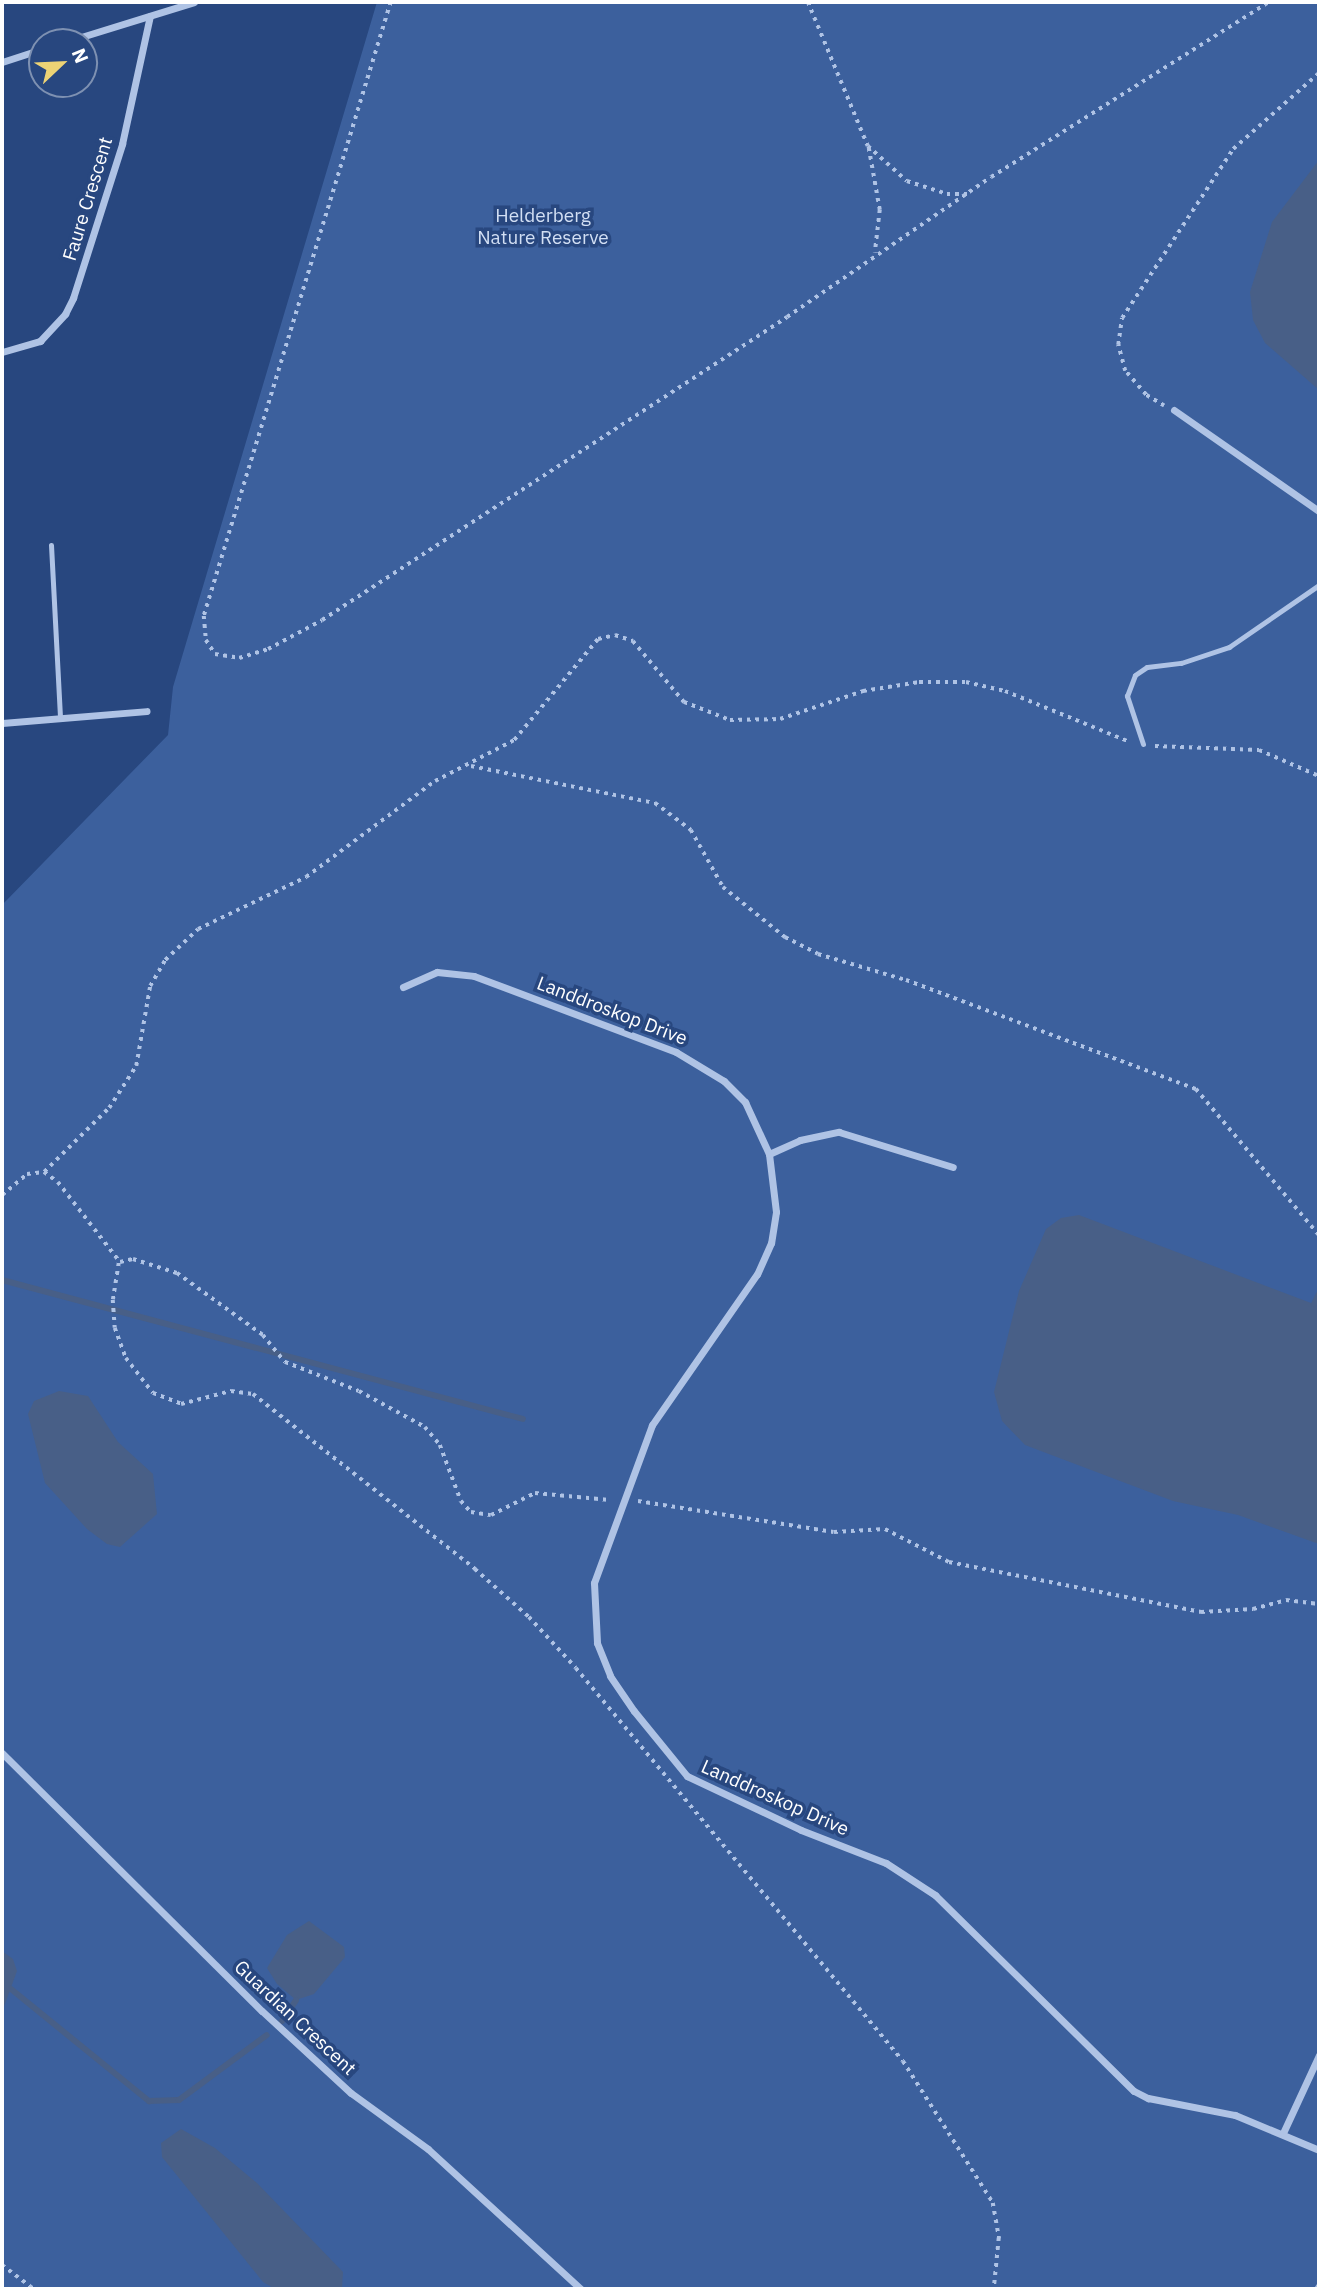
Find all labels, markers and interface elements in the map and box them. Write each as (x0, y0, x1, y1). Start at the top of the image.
north arrow (28, 28, 98, 98)
text: N (67, 45, 94, 67)
street label: Faure Crescent (58, 134, 118, 264)
park label: Helderberg Nature Reserve (477, 205, 609, 249)
street label: Landdroskop Drive (534, 972, 690, 1050)
street label: Landdroskop Drive (698, 1755, 852, 1841)
street label: Guardian Crescent (229, 1956, 361, 2080)

